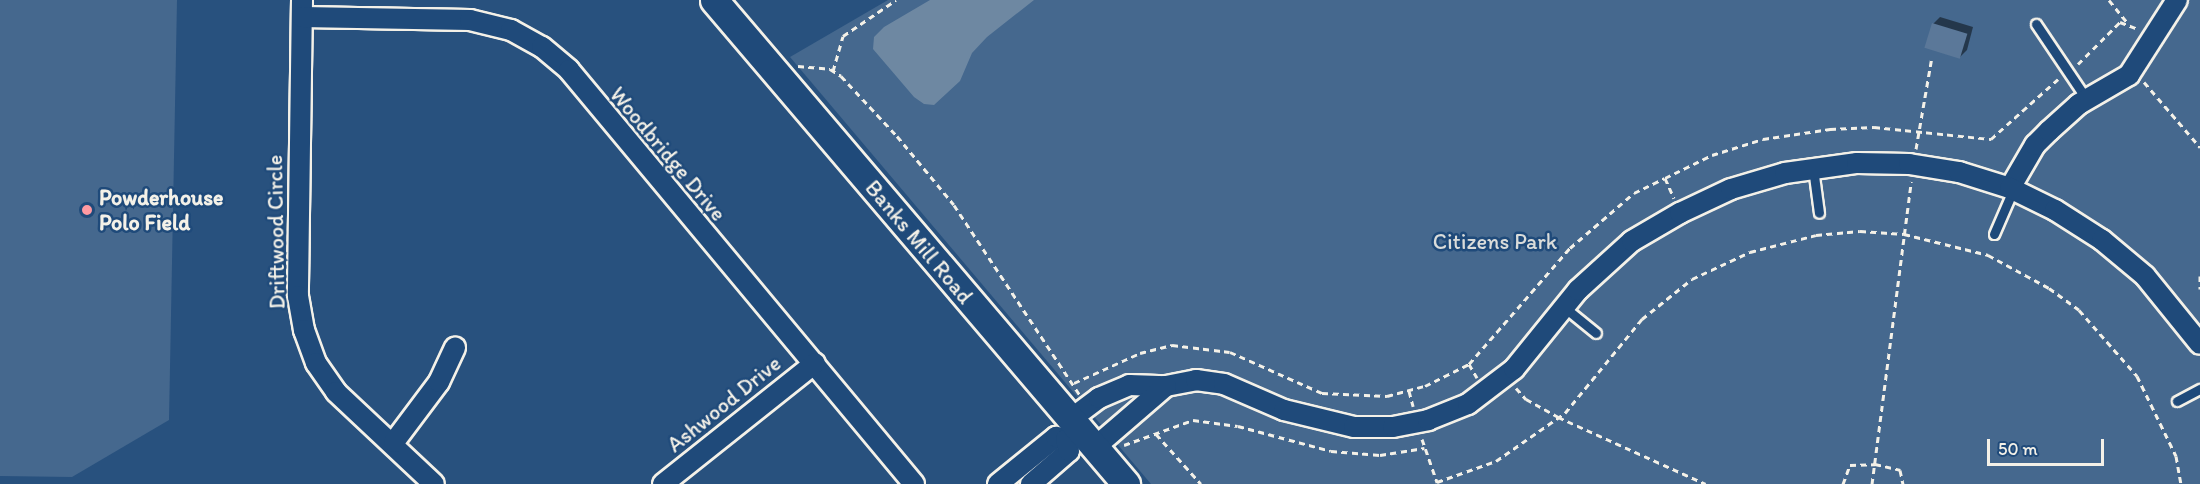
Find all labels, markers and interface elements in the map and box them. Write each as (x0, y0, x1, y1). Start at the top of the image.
street label: Woodbridge Drive (604, 82, 732, 226)
street label: Driftwood Circle (261, 155, 291, 309)
street label: Banks Mill Road (860, 175, 978, 309)
place label: Powderhouse Polo Field (99, 184, 224, 236)
marker: Powderhouse Polo Field (80, 203, 94, 217)
park label: Citizens Park (1433, 229, 1557, 255)
street label: Ashwood Drive (662, 350, 786, 458)
scale bar (1990, 427, 2107, 465)
text: 50 m (1998, 438, 2038, 460)

